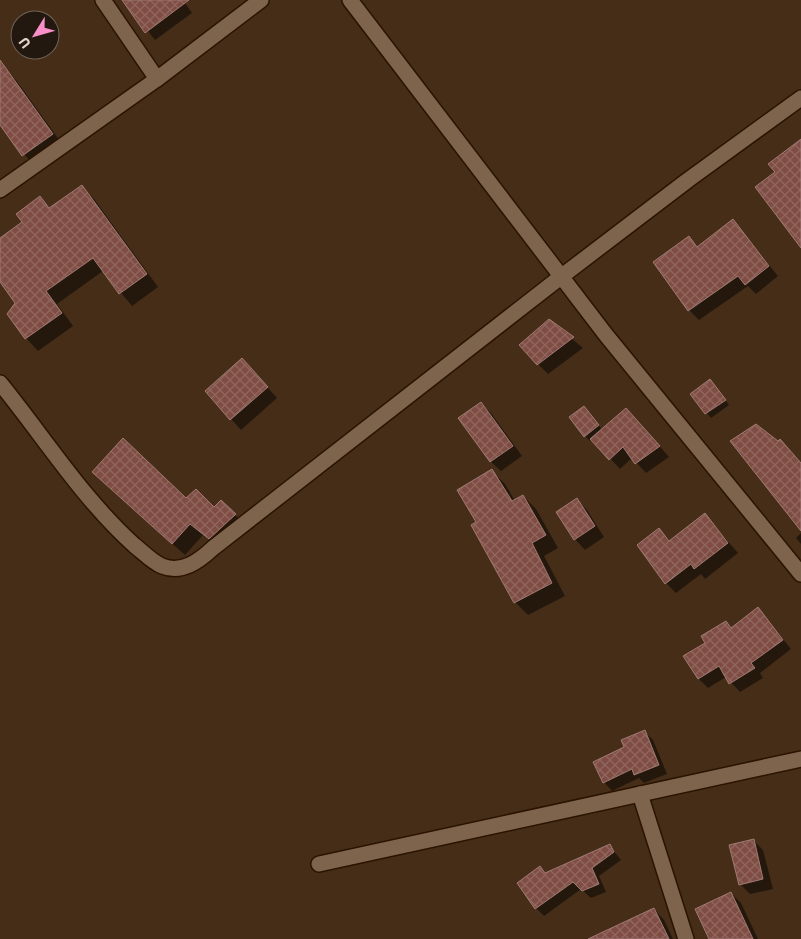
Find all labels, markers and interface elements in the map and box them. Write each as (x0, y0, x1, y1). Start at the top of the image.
north arrow (10, 10, 60, 60)
text: U (15, 34, 35, 52)

